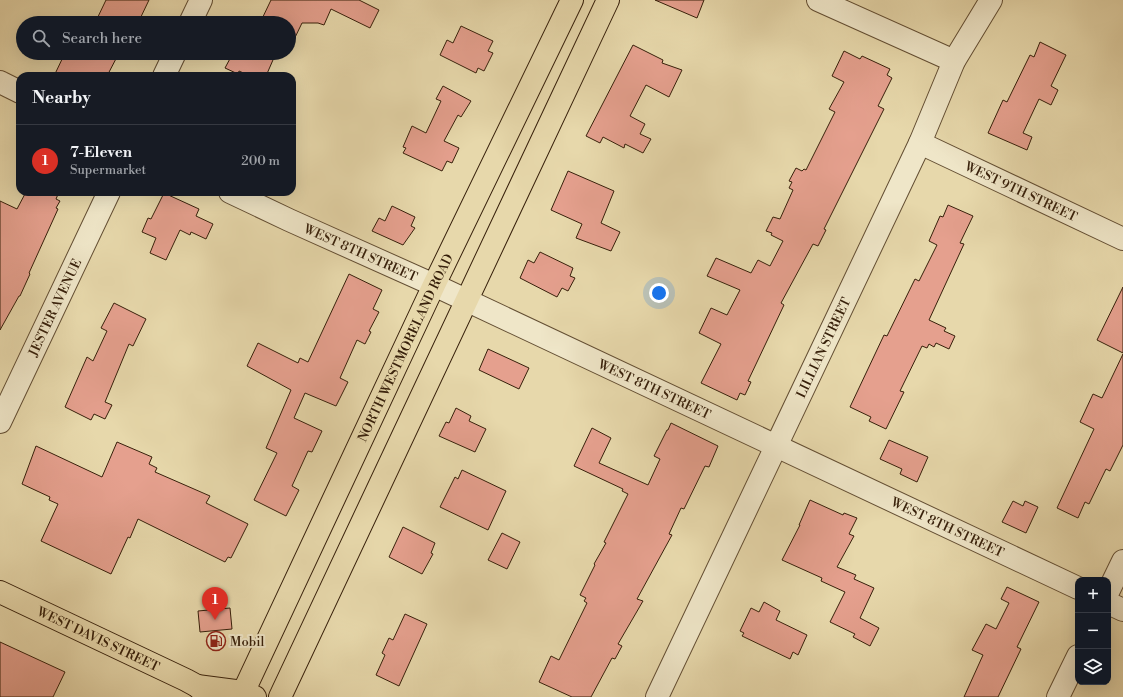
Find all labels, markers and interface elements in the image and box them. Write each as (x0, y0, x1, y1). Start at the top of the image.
search box (16, 16, 296, 60)
icon: search (30, 27, 52, 49)
text: Search here (62, 29, 142, 48)
text: Nearby (32, 87, 91, 109)
text: 7-Eleven (70, 143, 132, 162)
text: 1 (42, 153, 48, 169)
text: 200 m (241, 153, 280, 169)
street label: WEST 9TH STREET (961, 158, 1080, 225)
text: Supermarket (70, 162, 146, 178)
street label: WEST 8TH STREET (300, 220, 420, 286)
street label: NORTH WESTMORELAND ROAD (355, 251, 457, 444)
street label: JESTER AVENUE (25, 256, 85, 360)
your location (649, 283, 669, 303)
street label: LILLIAN STREET (793, 295, 855, 401)
street label: WEST 8TH STREET (594, 356, 713, 423)
street label: WEST 8TH STREET (887, 494, 1006, 561)
map controls (1075, 577, 1111, 685)
button: + (1075, 577, 1111, 613)
pin: 1 (202, 587, 228, 620)
street label: WEST DAVIS STREET (33, 603, 162, 675)
button: − (1075, 613, 1111, 649)
fuel station icon: Mobil (205, 630, 227, 652)
place label: Mobil (230, 634, 264, 650)
button: layers (1075, 649, 1111, 685)

